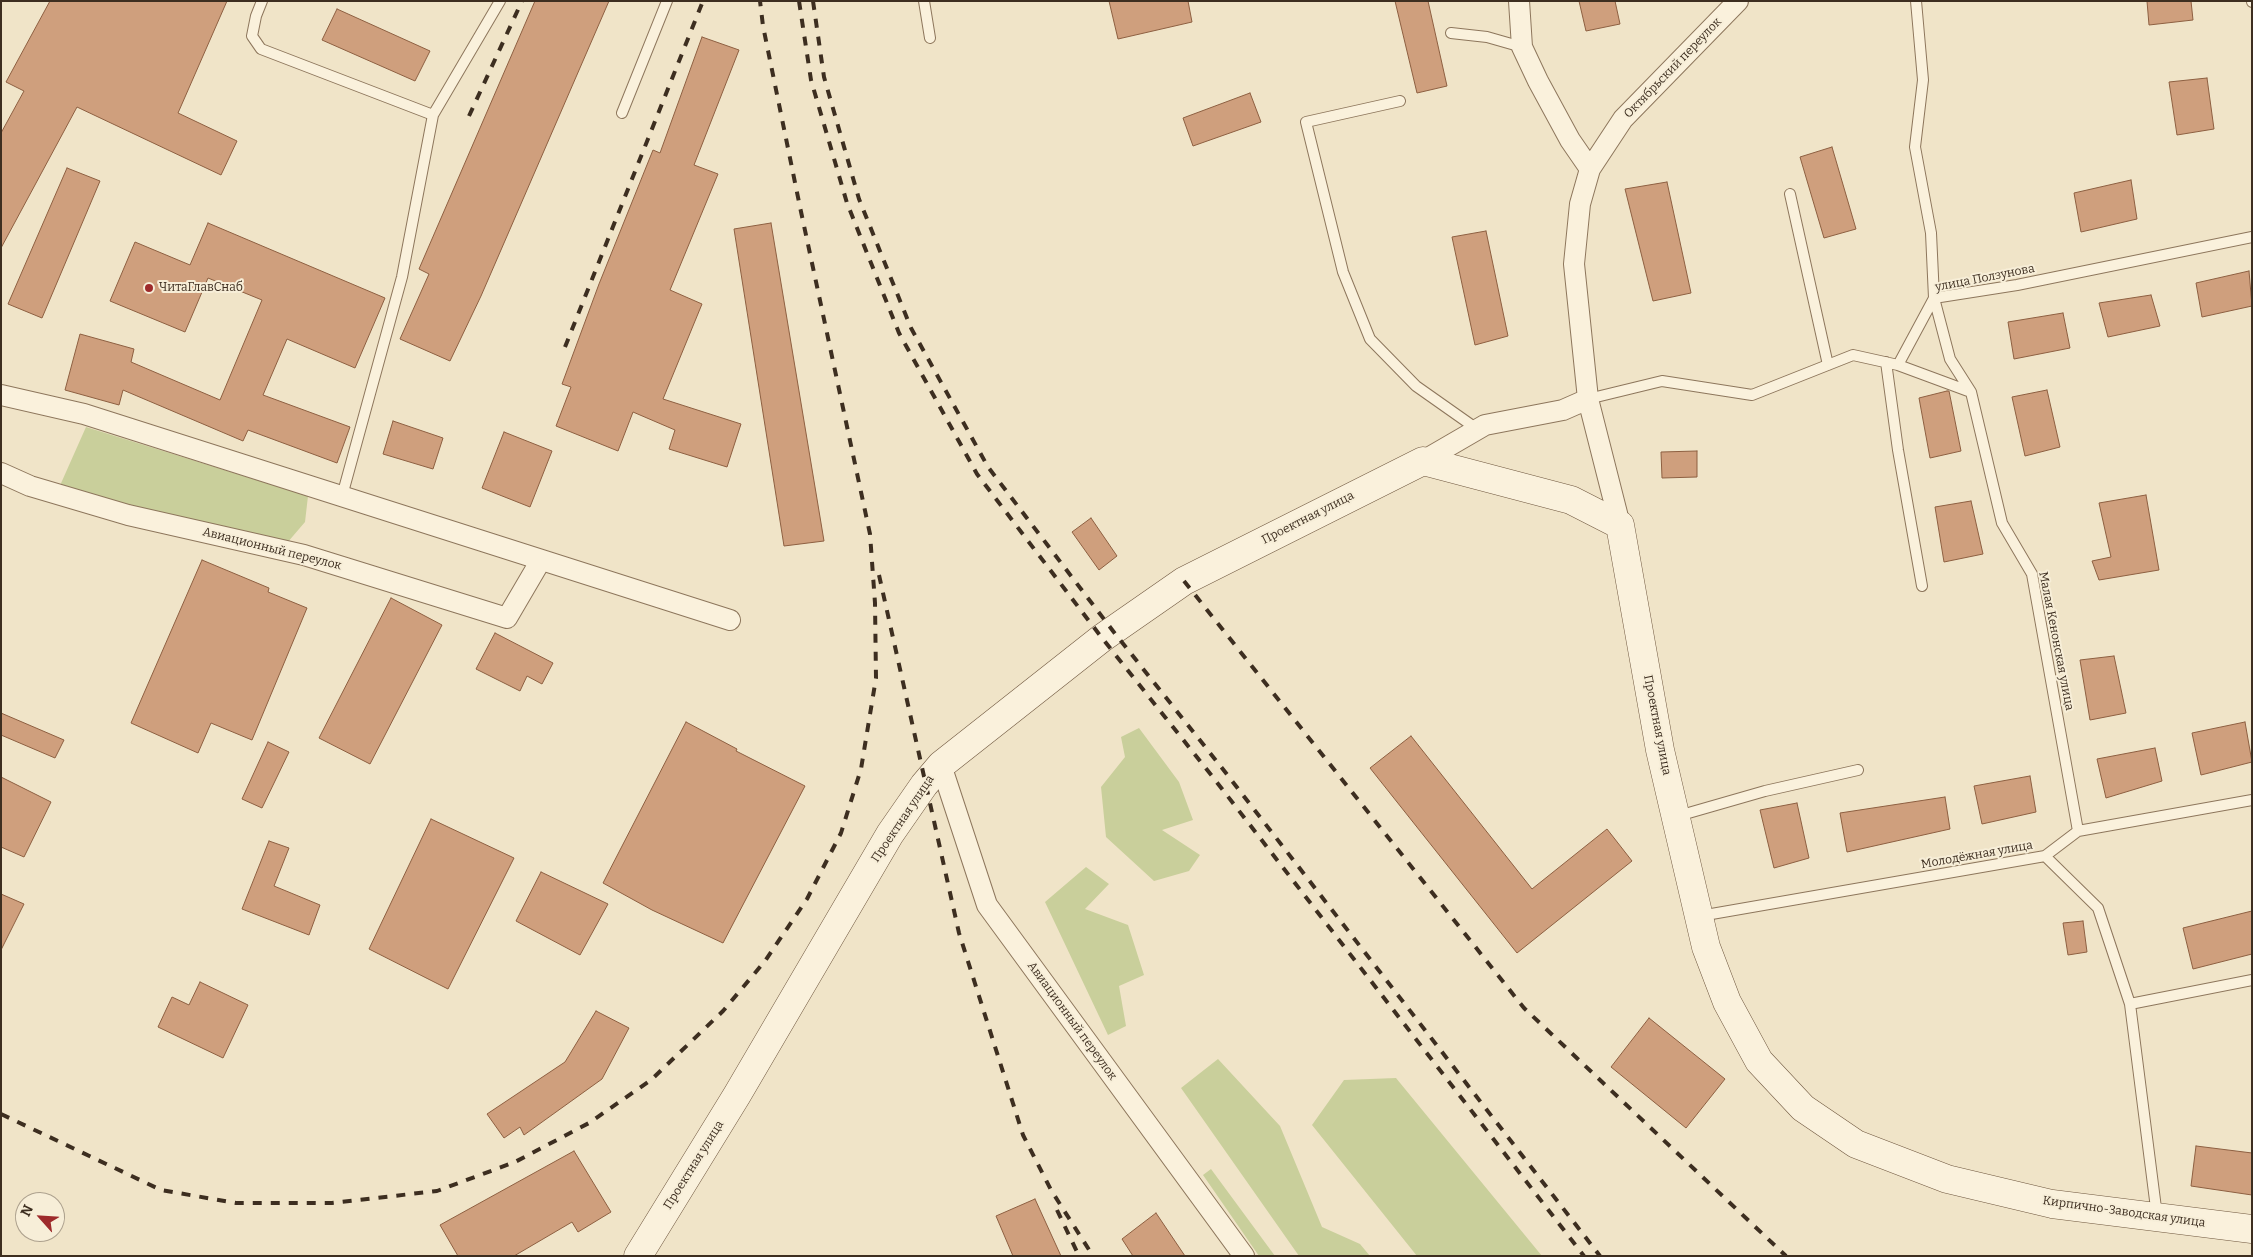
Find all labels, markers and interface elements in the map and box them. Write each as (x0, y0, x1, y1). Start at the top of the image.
street label: Октябрьский переулок (1621, 15, 1725, 121)
street label: улица Ползунова (1934, 261, 2036, 295)
place label: ЧитаГлавСнаб (159, 281, 243, 295)
marker: ЧитаГлавСнаб (143, 282, 155, 294)
street label: Проектная улица (1259, 488, 1357, 548)
street label: Авиационный переулок (201, 525, 343, 573)
street label: Малая Кенонская улица (2035, 570, 2077, 712)
street label: Проектная улица (1640, 674, 1674, 776)
street label: Проектная улица (869, 773, 937, 865)
street label: Молодёжная улица (1920, 838, 2034, 872)
street label: Авиационный переулок (1024, 959, 1120, 1083)
street label: Проектная улица (661, 1118, 727, 1212)
north arrow (15, 1192, 65, 1242)
street label: Кирпично-Заводская улица (2042, 1193, 2206, 1231)
text: N (17, 1202, 37, 1219)

